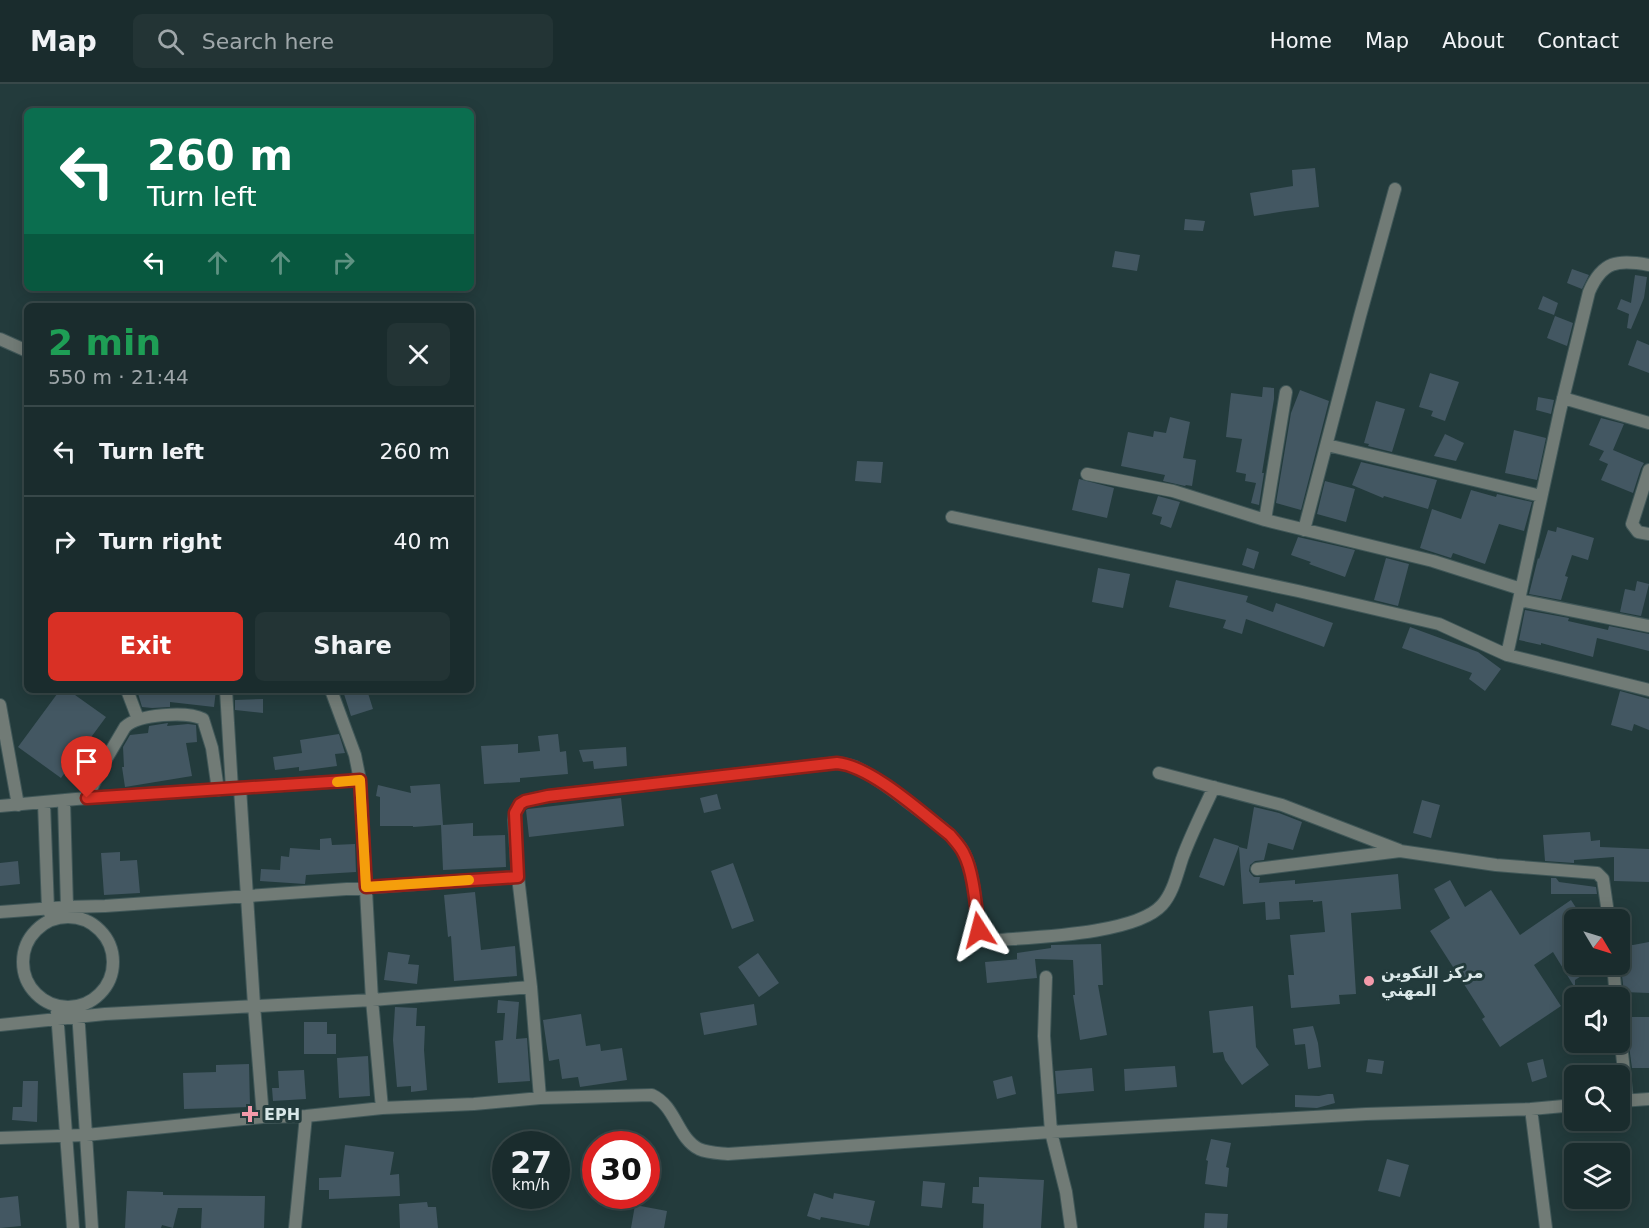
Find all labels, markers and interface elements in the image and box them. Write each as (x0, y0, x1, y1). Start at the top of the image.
search box (133, 14, 553, 68)
text: Map (30, 25, 97, 58)
icon: search (154, 25, 187, 58)
text: Search here (202, 29, 334, 54)
text: Home (1270, 29, 1332, 53)
text: Map (1365, 29, 1409, 53)
text: About (1442, 29, 1504, 53)
text: Contact (1537, 29, 1619, 53)
text: 260 m (147, 131, 293, 180)
icon: left (48, 132, 126, 210)
text: Turn left (147, 181, 257, 212)
icon: left (138, 246, 171, 279)
icon: ahead (201, 246, 234, 279)
icon: ahead (264, 246, 297, 279)
icon: right (327, 246, 360, 279)
text: 2 min (48, 322, 161, 363)
button: close (387, 323, 450, 386)
text: 550 m · 21:44 (48, 365, 189, 389)
icon: left (48, 435, 81, 468)
text: Turn left (99, 439, 204, 464)
text: 260 m (380, 439, 450, 464)
icon: right (48, 525, 81, 558)
text: Turn right (99, 529, 222, 554)
text: 40 m (394, 529, 450, 554)
button: Exit (48, 612, 243, 681)
button: Share (255, 612, 450, 681)
pin (61, 736, 112, 798)
icon: arrive (70, 745, 103, 778)
position arrow (947, 898, 1011, 962)
north arrow (1564, 909, 1630, 975)
map controls (1564, 909, 1630, 1209)
place label: مركز التكوين المهني (1381, 963, 1483, 1001)
marker: مركز التكوين المهني (1362, 974, 1376, 988)
button: sound (1564, 987, 1630, 1053)
button: search (1564, 1065, 1630, 1131)
marker: EPH (241, 1105, 259, 1123)
place label: EPH (264, 1105, 300, 1124)
speed limit sign: 30 (582, 1131, 660, 1209)
button: layers (1564, 1143, 1630, 1209)
text: 27 (510, 1145, 552, 1180)
text: km/h (512, 1176, 550, 1194)

